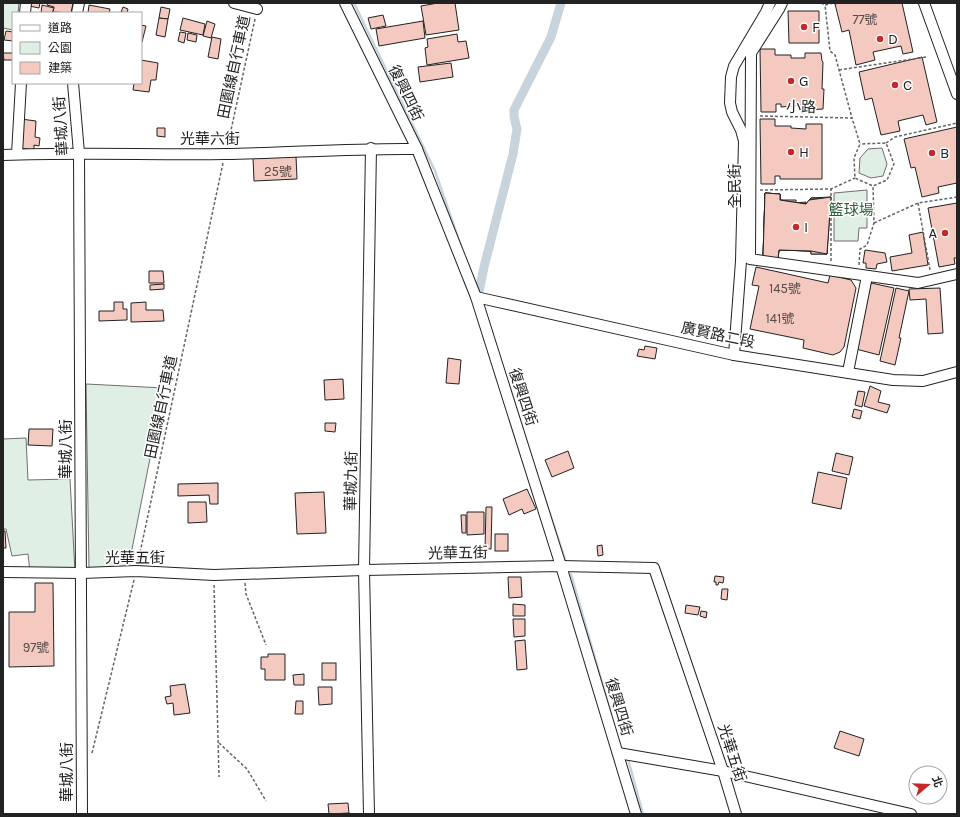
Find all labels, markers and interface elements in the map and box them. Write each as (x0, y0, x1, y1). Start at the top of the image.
legend (12, 12, 142, 84)
house number: 77號 (852, 12, 878, 27)
street label: 田園線自行車道 (214, 14, 254, 120)
place label: F (812, 18, 820, 36)
text: 道路 (48, 21, 72, 35)
marker: F (799, 22, 809, 32)
place label: D (888, 30, 898, 48)
marker: D (875, 34, 885, 44)
text: 公園 (48, 41, 72, 55)
text: 建築 (48, 61, 72, 75)
street label: 復興四街 (385, 62, 427, 124)
place label: G (799, 72, 809, 90)
marker: G (786, 76, 796, 86)
place label: C (903, 76, 912, 94)
marker: C (890, 80, 900, 90)
street label: 華城八街 (50, 95, 72, 157)
street label: 小路 (786, 98, 816, 116)
street label: 光華六街 (180, 130, 240, 148)
place label: H (799, 143, 809, 161)
place label: B (940, 144, 949, 162)
marker: H (786, 147, 796, 157)
marker: B (927, 148, 937, 158)
street label: 全民街 (726, 163, 744, 209)
house number: 25號 (264, 164, 292, 179)
park label: 籃球場 (828, 201, 874, 219)
place label: I (804, 218, 808, 236)
marker: I (791, 222, 801, 232)
place label: A (928, 224, 937, 242)
marker: A (940, 228, 950, 238)
house number: 145號 (769, 281, 801, 296)
house number: 141號 (766, 311, 794, 326)
street label: 廣賢路二段 (679, 318, 757, 352)
street label: 田園線自行車道 (141, 354, 181, 460)
street label: 復興四街 (505, 366, 541, 428)
street label: 華城八街 (57, 419, 75, 479)
street label: 華城九街 (341, 451, 361, 511)
street label: 光華五街 (428, 543, 488, 563)
street label: 光華五街 (105, 549, 165, 567)
house number: 97號 (23, 640, 49, 655)
street label: 復興四街 (602, 676, 636, 738)
street label: 光華五街 (714, 722, 750, 784)
street label: 華城八街 (58, 742, 76, 802)
north arrow (908, 765, 948, 805)
text: 北 (929, 775, 945, 789)

